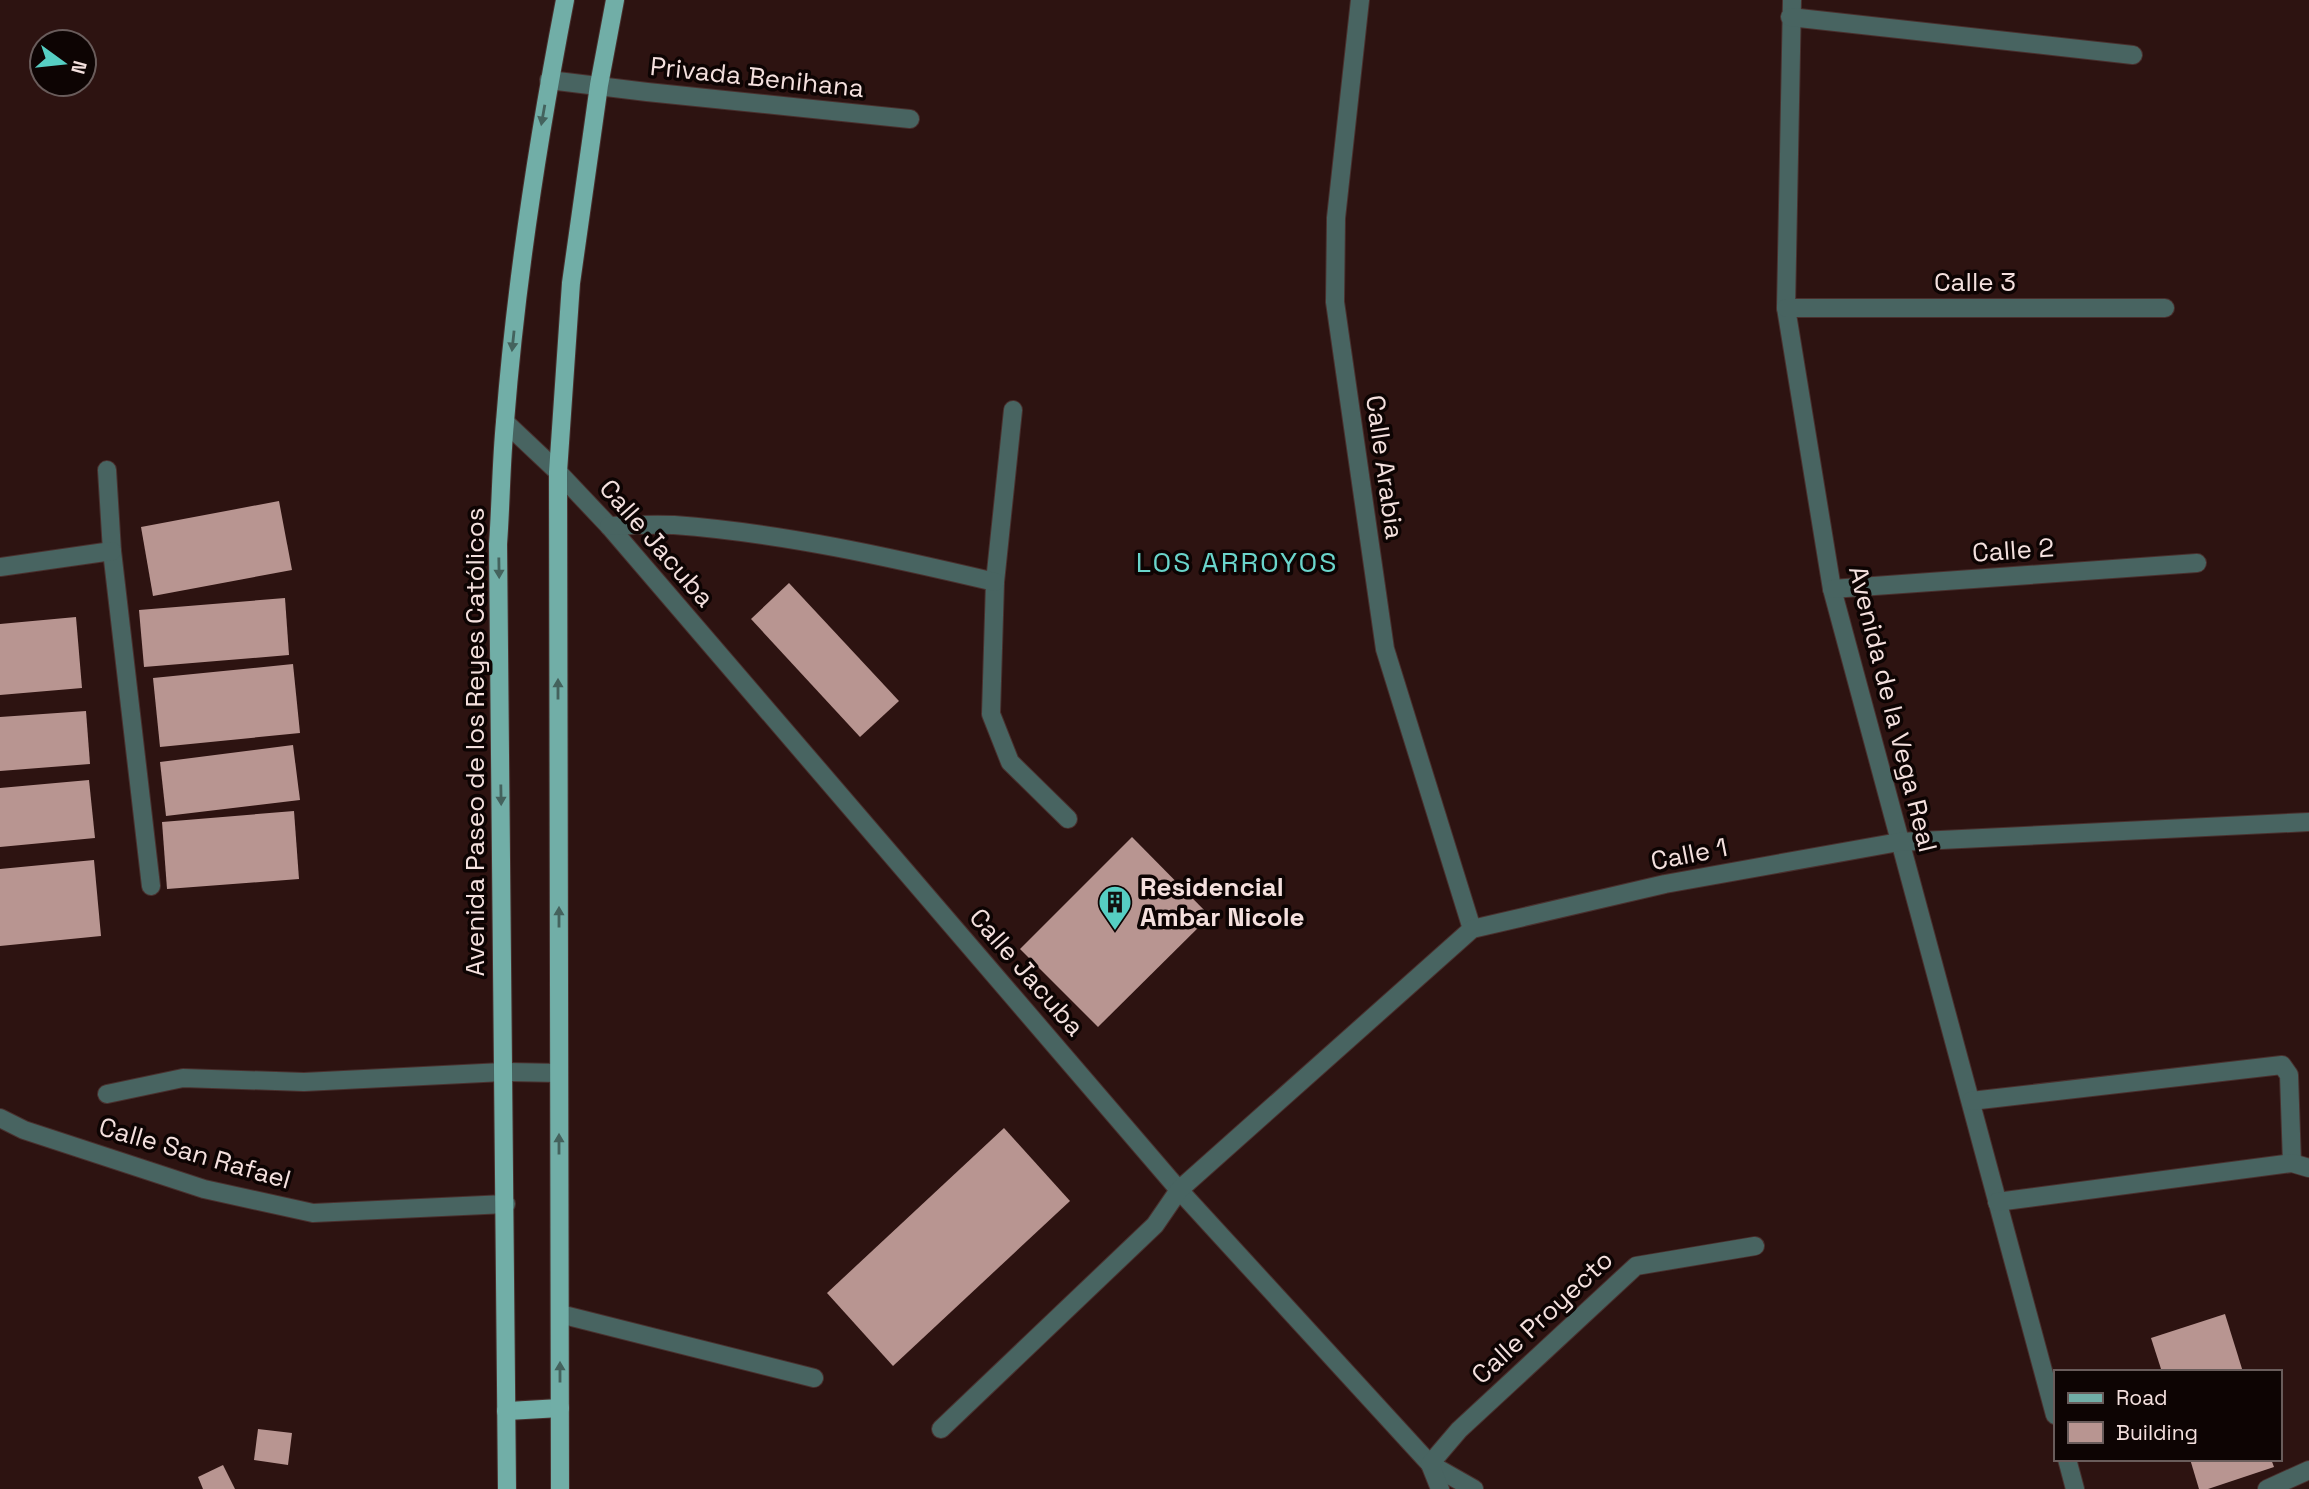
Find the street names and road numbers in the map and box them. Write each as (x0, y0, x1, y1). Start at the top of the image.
street label: Privada Benihana (648, 49, 866, 105)
street label: Calle 3 (1934, 265, 2016, 299)
street label: Calle Arabia (1358, 393, 1412, 541)
street label: Calle Jacuba (592, 472, 722, 614)
street label: Avenida Paseo de los Reyes Católicos (458, 507, 492, 977)
street label: Calle 2 (1971, 530, 2055, 570)
street label: Avenida de la Vega Real (1841, 562, 1945, 856)
street label: Calle 1 (1648, 830, 1730, 878)
street label: Calle Jacuba (962, 901, 1092, 1043)
street label: Calle San Rafael (95, 1109, 295, 1197)
street label: Calle Proyecto (1464, 1243, 1620, 1391)

